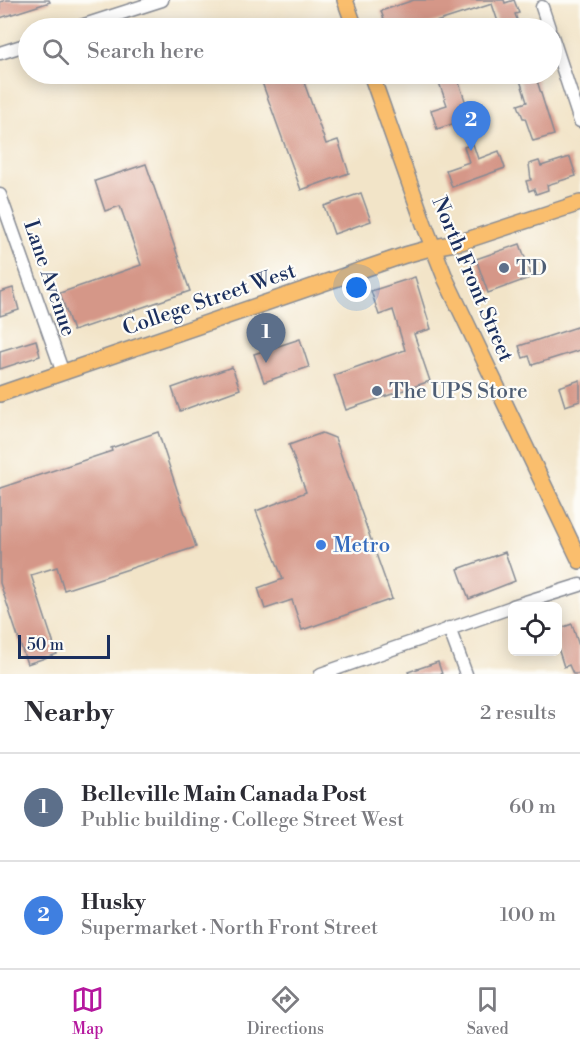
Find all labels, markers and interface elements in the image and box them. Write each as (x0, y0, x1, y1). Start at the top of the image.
search box (18, 18, 562, 84)
icon: search (39, 35, 72, 68)
text: Search here (87, 38, 204, 65)
pin: 2 (452, 102, 490, 151)
street label: North Front Street (426, 193, 519, 366)
street label: Lane Avenue (17, 217, 81, 340)
place label: TD (516, 256, 547, 282)
street label: College Street West (119, 258, 300, 342)
marker: TD (497, 261, 511, 275)
your location (342, 273, 371, 302)
pin: 1 (246, 314, 286, 363)
place label: The UPS Store (389, 379, 528, 405)
marker: The UPS Store (370, 384, 384, 398)
place label: Metro (333, 533, 390, 559)
marker: Metro (314, 538, 328, 552)
map controls (508, 602, 562, 656)
button: locate (508, 602, 562, 656)
scale bar (18, 632, 110, 660)
text: 50 m (27, 635, 64, 655)
text: Nearby (24, 697, 114, 729)
text: 2 results (480, 701, 556, 726)
text: Belleville Main Canada Post (81, 781, 366, 808)
text: 1 (39, 795, 48, 820)
text: 60 m (509, 795, 556, 820)
text: Public building · College Street West (81, 808, 404, 833)
text: Husky (81, 889, 146, 916)
text: 2 (37, 903, 50, 928)
text: 100 m (500, 903, 556, 928)
text: Supermarket · North Front Street (81, 916, 378, 941)
tab: Map (71, 983, 104, 1039)
tab: Directions (247, 983, 324, 1039)
tab: Saved (467, 983, 509, 1039)

